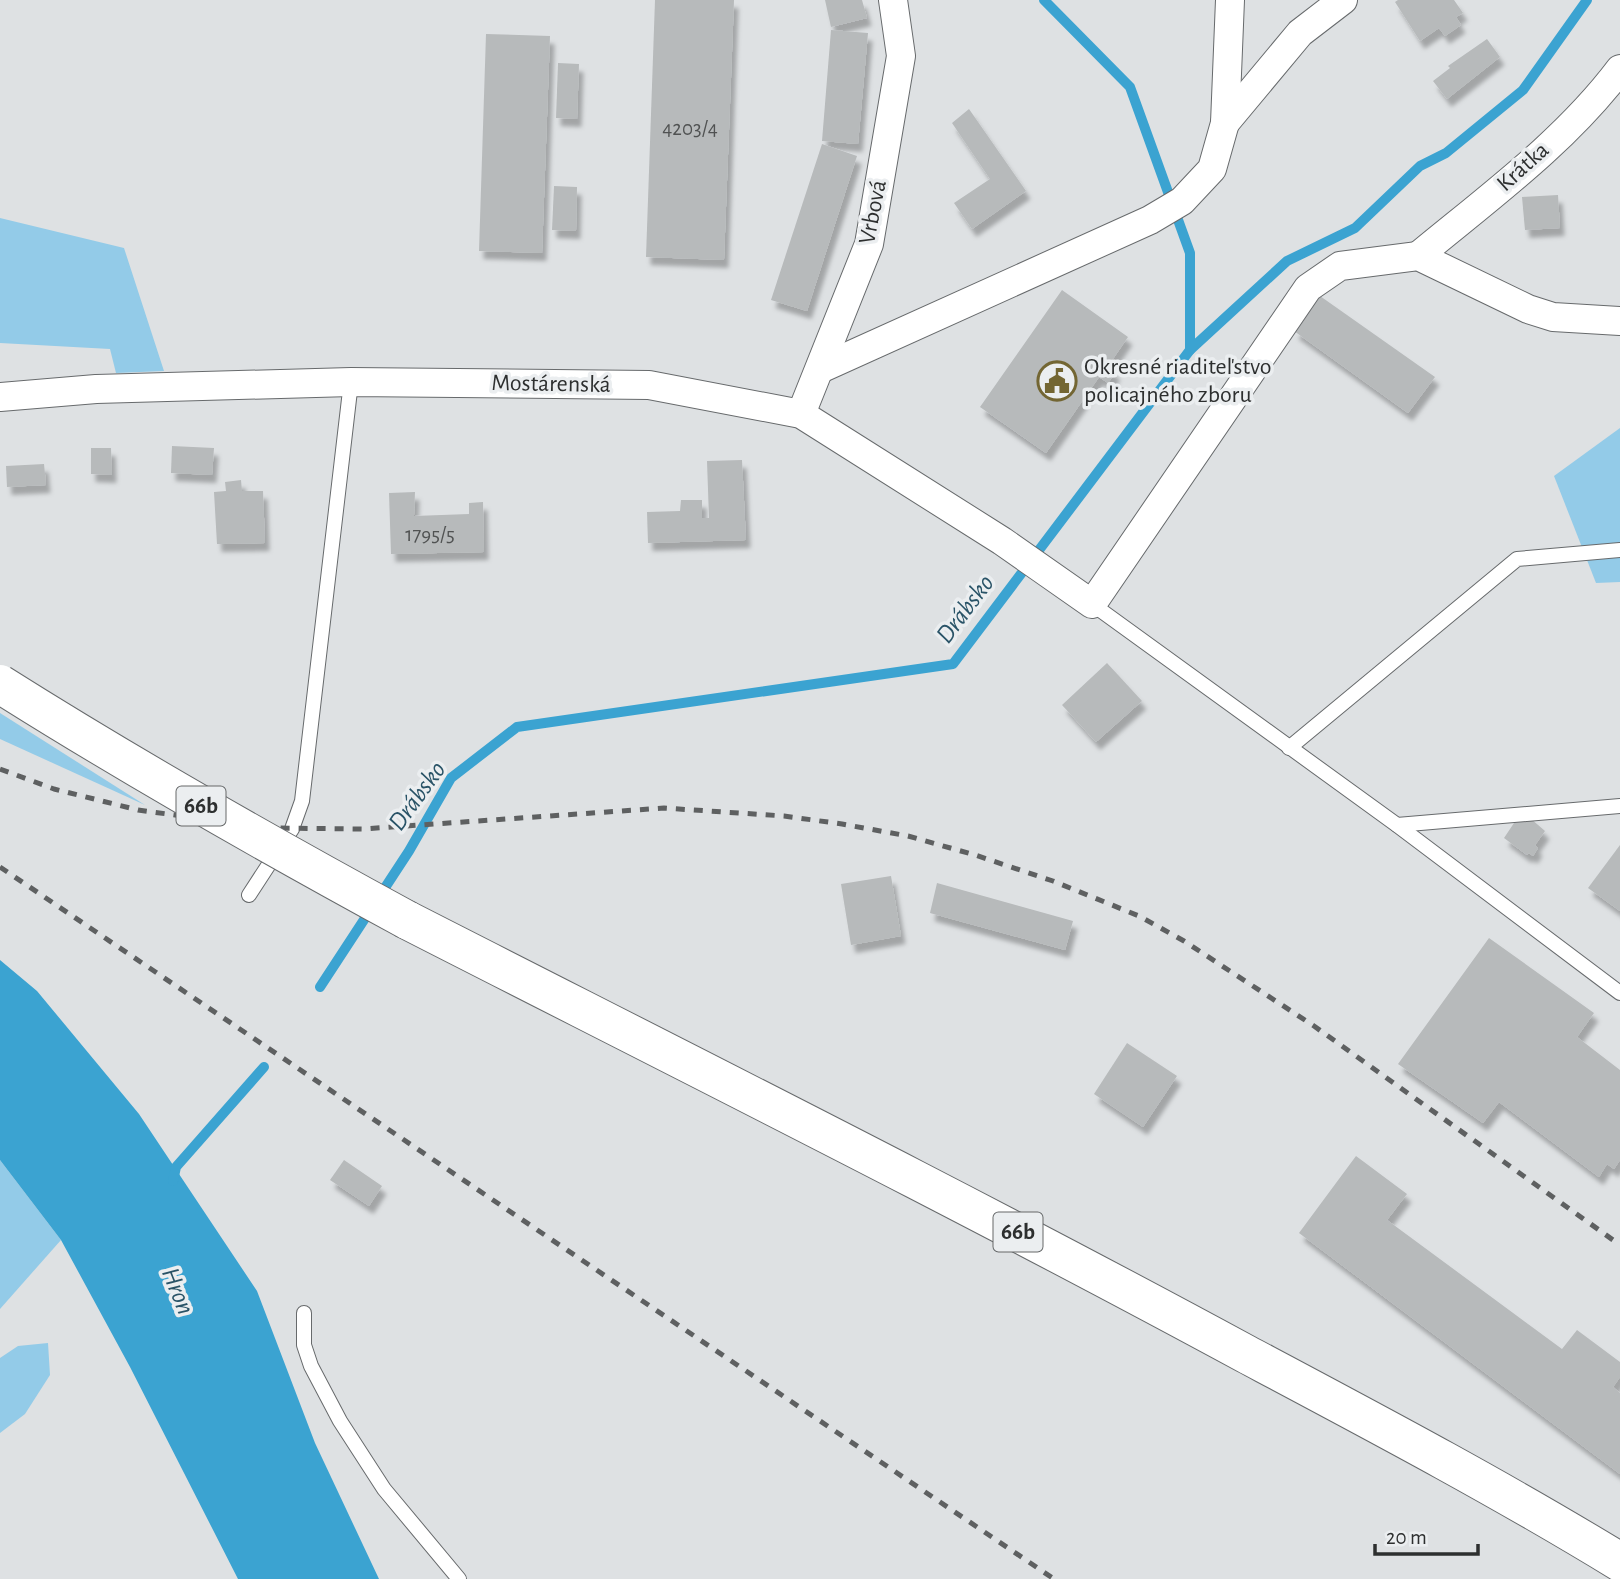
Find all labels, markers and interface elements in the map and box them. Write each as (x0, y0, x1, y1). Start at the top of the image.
house number: 4203/4 (662, 118, 718, 139)
street label: Krátka (1492, 138, 1554, 196)
street label: Vrbová (855, 178, 891, 246)
place label: Okresné riaditeľstvo policajného zboru (1084, 355, 1272, 407)
public building icon: Okresné riaditeľstvo policajného zboru (1036, 360, 1078, 402)
street label: Mostárenská (491, 371, 611, 397)
house number: 1795/5 (405, 524, 455, 545)
water label: Drábsko (931, 570, 999, 648)
water label: Drábsko (384, 757, 450, 835)
road number: 66b (176, 786, 226, 826)
road number: 66b (993, 1212, 1042, 1252)
water label: Hron (157, 1264, 199, 1318)
scale bar (1375, 1512, 1478, 1556)
text: 20 m (1386, 1527, 1427, 1548)

